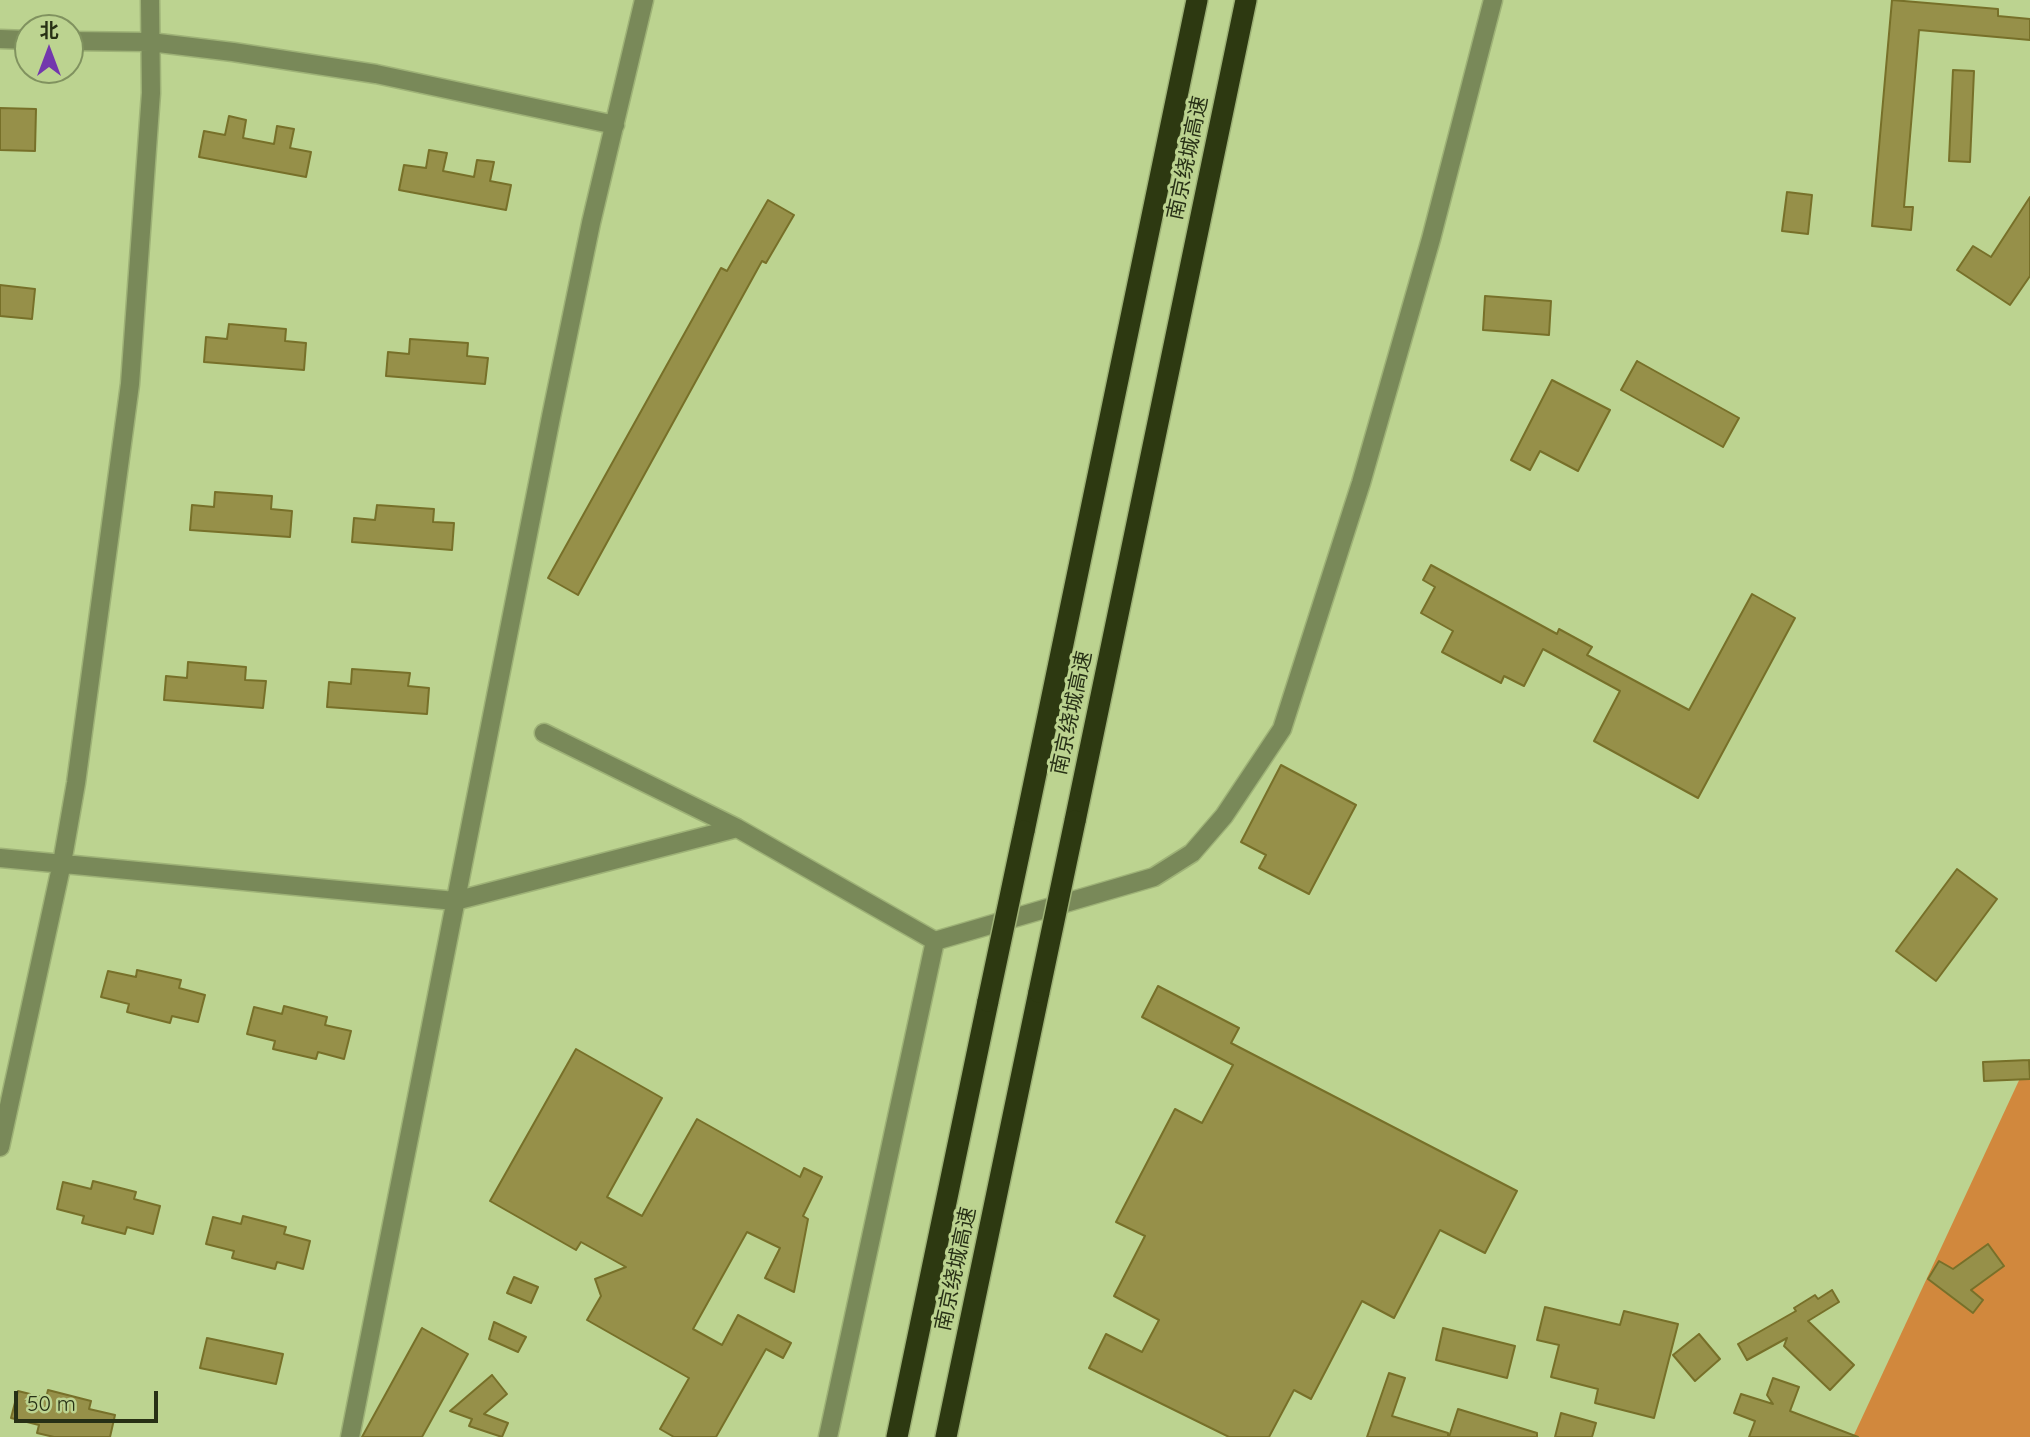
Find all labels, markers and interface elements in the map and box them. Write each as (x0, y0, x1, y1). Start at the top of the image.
north arrow (14, 14, 84, 84)
text: 北 (39, 18, 59, 42)
street label: 南京绕城高速 (1163, 94, 1213, 222)
street label: 南京绕城高速 (1047, 649, 1097, 777)
street label: 南京绕城高速 (931, 1205, 981, 1333)
scale bar (18, 1378, 161, 1422)
text: 50 m (27, 1390, 76, 1416)

